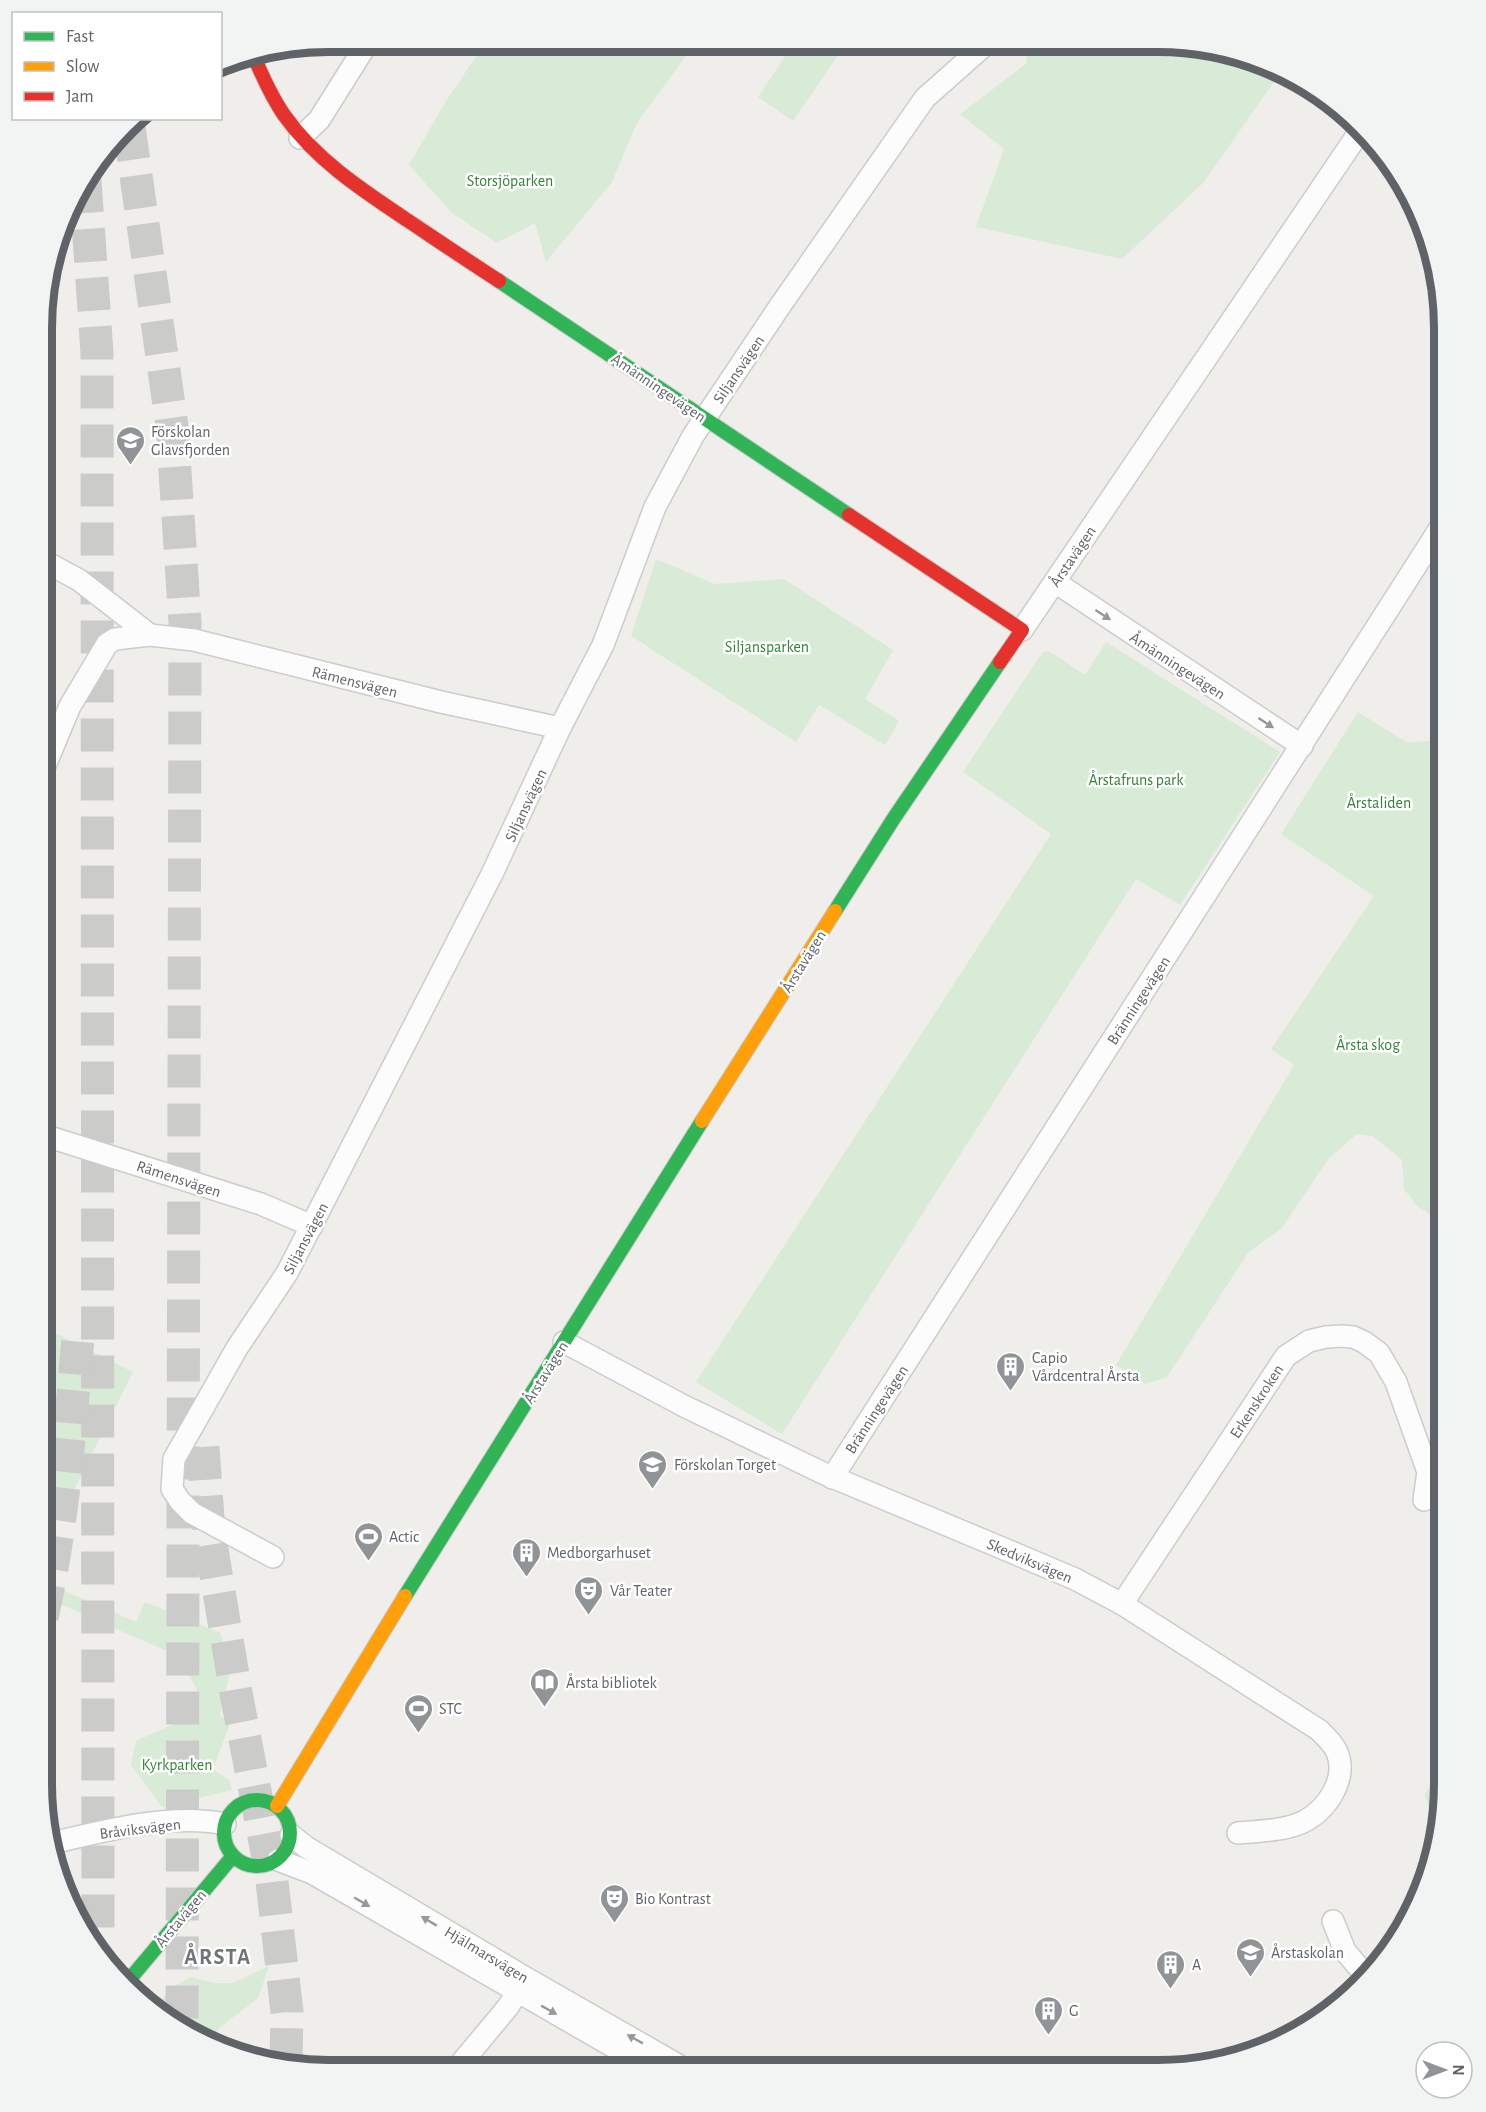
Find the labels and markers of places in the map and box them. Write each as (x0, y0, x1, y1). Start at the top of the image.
school or university icon: Förskolan Glavsfjorden (114, 424, 146, 466)
place label: Förskolan Glavsfjorden (151, 424, 230, 459)
building icon: Capio Vårdcentral Årsta (995, 1350, 1027, 1392)
place label: Capio Vårdcentral Årsta (1032, 1350, 1139, 1384)
school or university icon: Förskolan Torget (637, 1448, 669, 1490)
place label: Förskolan Torget (674, 1457, 776, 1473)
sports icon: Actic (352, 1520, 384, 1562)
place label: Actic (389, 1529, 419, 1545)
building icon: Medborgarhuset (510, 1536, 542, 1578)
place label: Medborgarhuset (547, 1545, 651, 1561)
theatre icon: Vår Teater (573, 1574, 605, 1616)
place label: Vår Teater (610, 1583, 673, 1599)
library icon: Årsta bibliotek (529, 1666, 561, 1708)
place label: Årsta bibliotek (566, 1673, 658, 1691)
sports icon: STC (402, 1692, 434, 1734)
place label: STC (439, 1701, 462, 1717)
theatre icon: Bio Kontrast (598, 1882, 630, 1924)
place label: Bio Kontrast (635, 1891, 711, 1907)
school or university icon: Årstaskolan (1234, 1936, 1266, 1978)
place label: Årstaskolan (1271, 1943, 1344, 1961)
building icon: A (1155, 1948, 1187, 1990)
place label: A (1192, 1957, 1201, 1973)
building icon: G (1032, 1994, 1064, 2036)
place label: G (1069, 2003, 1079, 2019)

